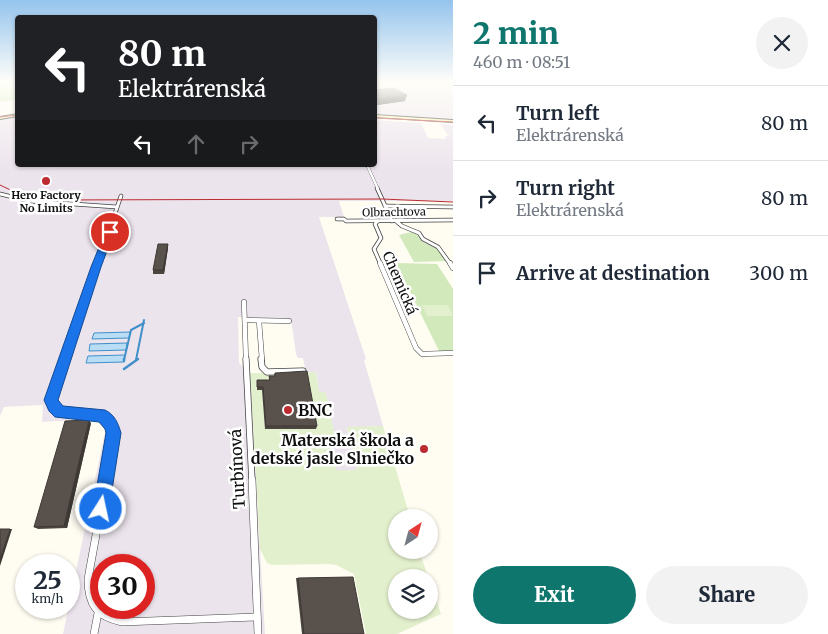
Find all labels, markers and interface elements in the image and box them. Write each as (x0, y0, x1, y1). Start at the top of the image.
text: 2 min (473, 14, 559, 52)
button: close (756, 17, 808, 69)
text: 80 m (118, 32, 206, 76)
icon: left (35, 35, 100, 100)
text: 460 m · 08:51 (473, 52, 570, 72)
text: Elektrárenská (118, 75, 266, 103)
text: Turn left (516, 101, 600, 125)
icon: left (473, 109, 501, 137)
text: 80 m (761, 111, 808, 135)
text: Elektrárenská (516, 125, 624, 145)
icon: left (129, 130, 157, 158)
icon: ahead (182, 130, 210, 158)
icon: right (235, 130, 263, 158)
marker: Hero Factory No Limits (40, 175, 52, 187)
text: Turn right (516, 176, 615, 200)
icon: right (473, 184, 501, 212)
text: 80 m (761, 186, 808, 210)
place label: Hero Factory No Limits (11, 188, 81, 215)
text: Elektrárenská (516, 200, 624, 220)
street label: Olbrachtova (362, 204, 426, 220)
pin (89, 211, 131, 253)
icon: arrive (96, 218, 124, 246)
street label: Chemická (379, 249, 422, 318)
icon: arrive (473, 259, 501, 287)
text: Arrive at destination (516, 261, 710, 285)
text: 300 m (749, 261, 808, 285)
place label: BNC (298, 400, 332, 420)
marker: BNC (282, 404, 294, 416)
street label: Turbínová (225, 428, 249, 510)
place label: Materská škola a detské jasle Slniečko (251, 430, 414, 468)
marker: Materská škola a detské jasle Slniečko (418, 443, 430, 455)
position arrow (74, 482, 126, 534)
north arrow (388, 509, 438, 559)
map controls (388, 509, 438, 619)
speed limit sign: 30 (90, 554, 155, 619)
text: 25 (33, 564, 62, 596)
button: Exit (473, 566, 636, 624)
button: Share (646, 566, 808, 624)
button: layers (388, 569, 438, 619)
text: km/h (32, 591, 63, 606)

